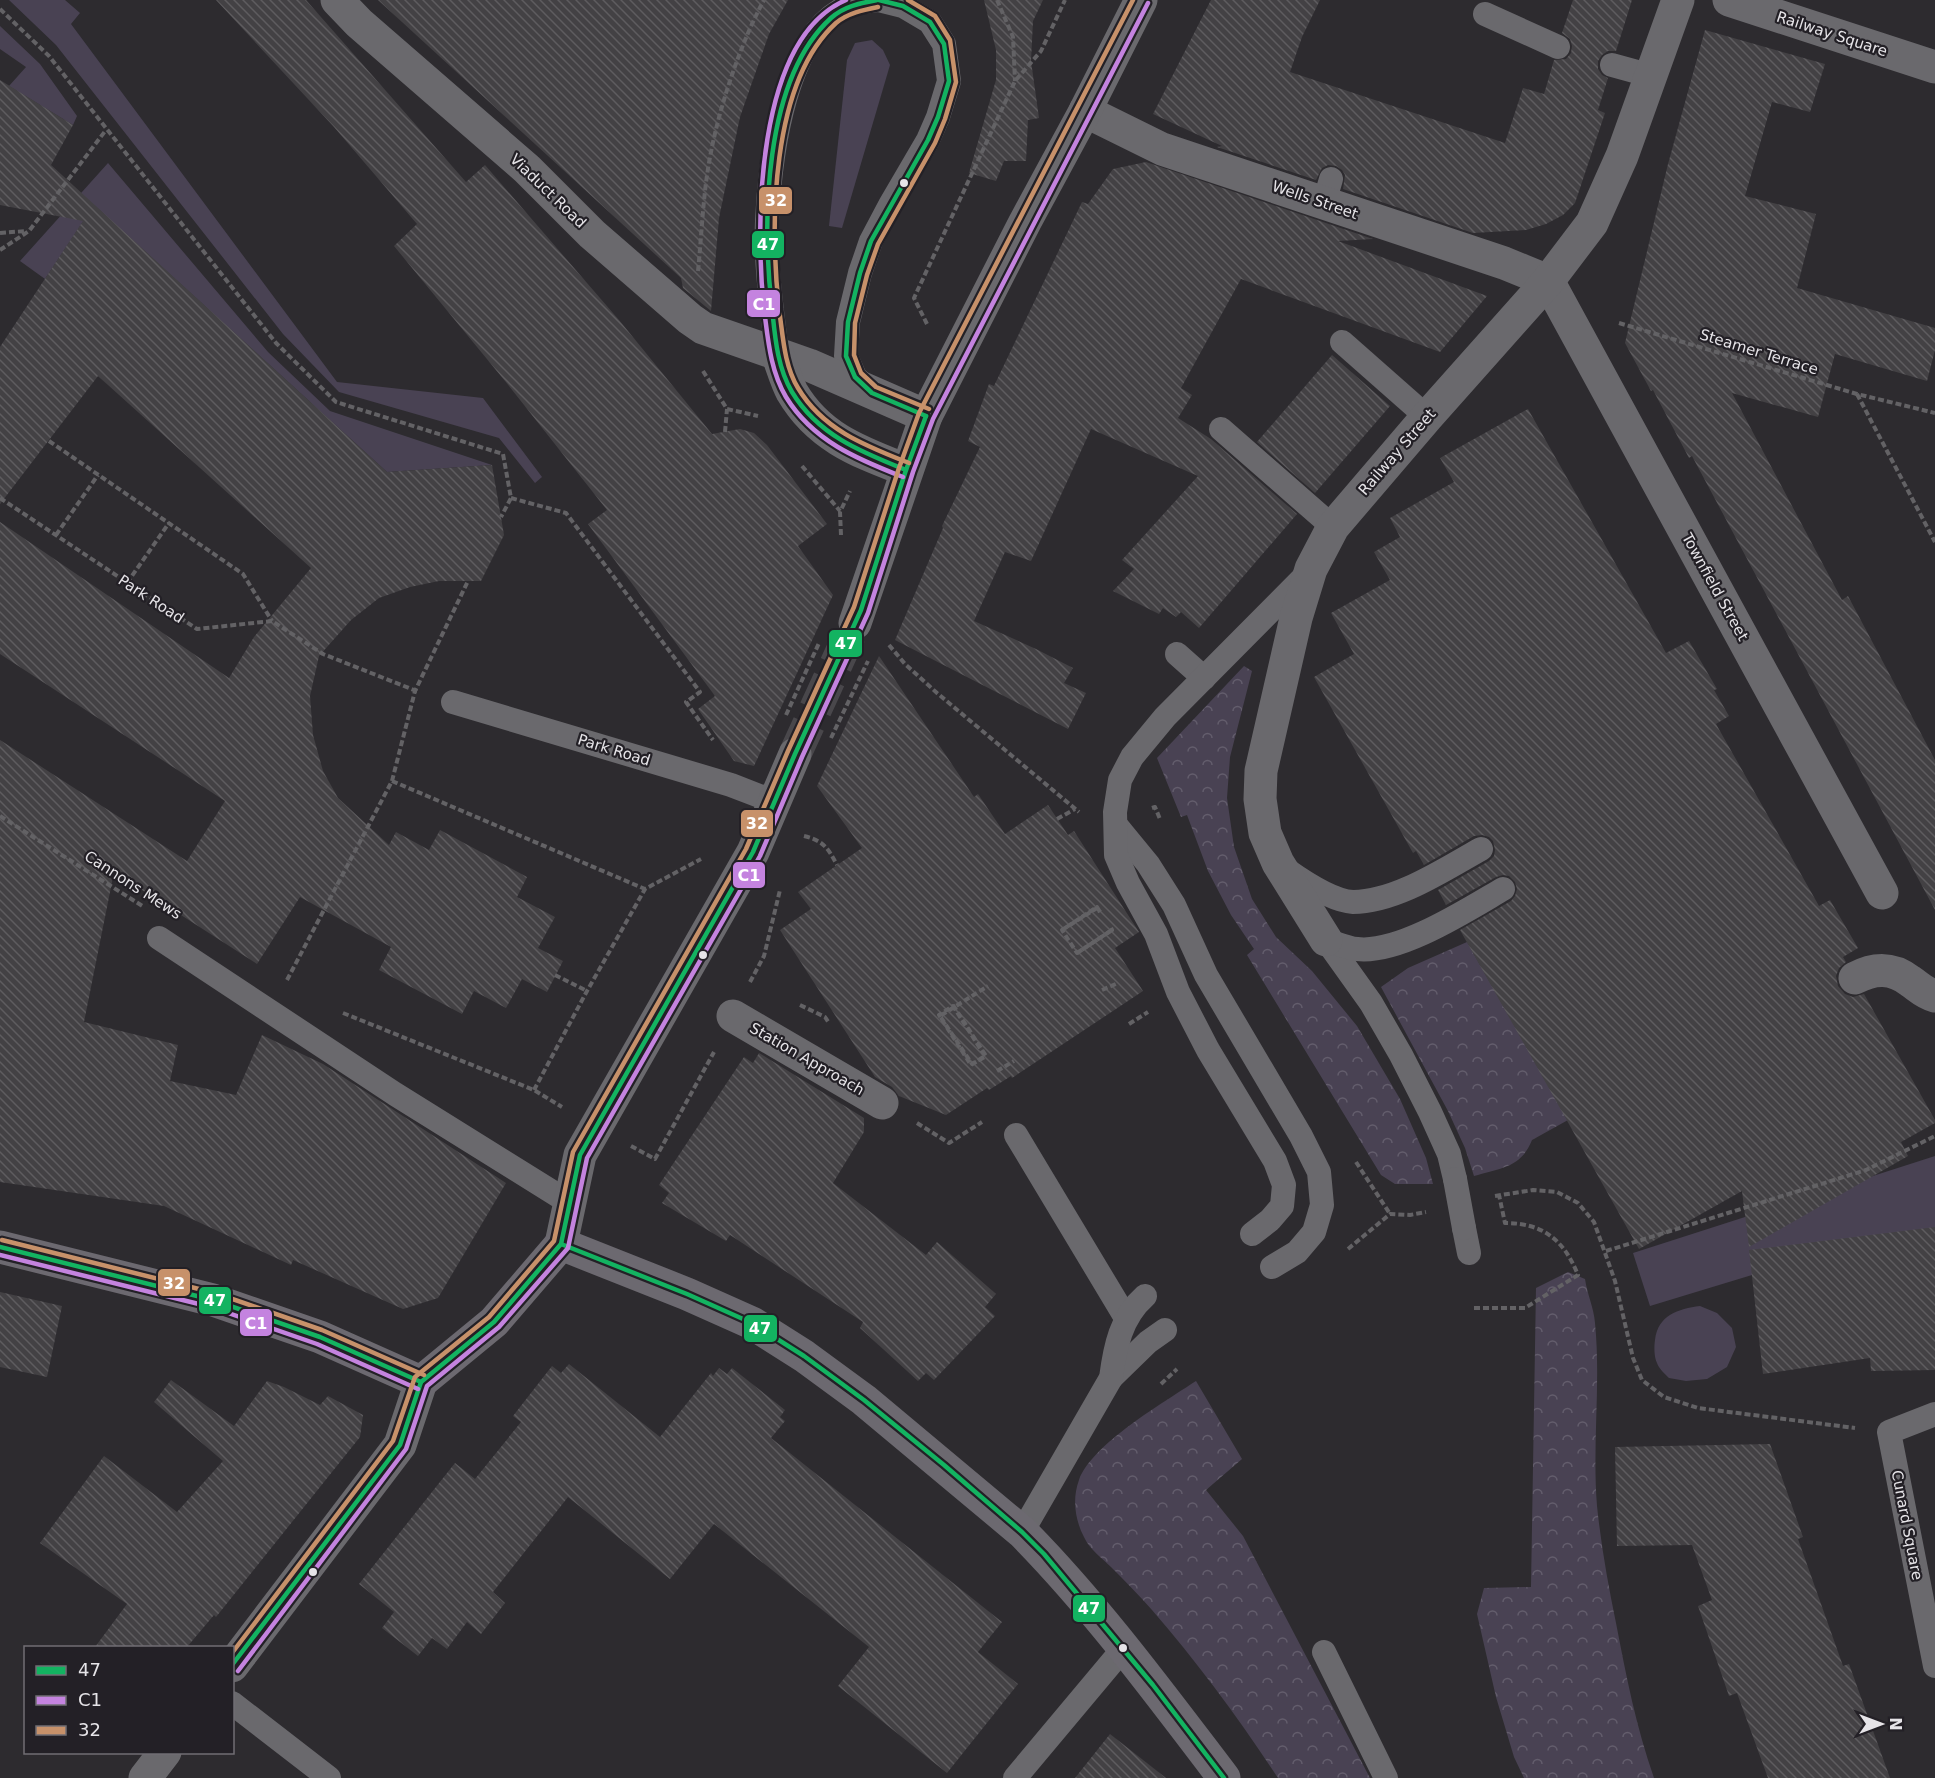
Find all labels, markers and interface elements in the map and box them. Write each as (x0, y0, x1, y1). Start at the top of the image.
street label: Railway Square (1774, 8, 1890, 60)
street label: Viaduct Road (506, 150, 590, 232)
unlabelled marker (898, 177, 910, 189)
street label: Wells Street (1270, 177, 1360, 223)
line badge: 32 (758, 186, 793, 215)
text: 32 (765, 191, 787, 210)
line badge: 47 (751, 230, 785, 259)
text: 47 (757, 235, 779, 254)
line badge: C1 (746, 289, 781, 318)
text: C1 (753, 295, 775, 314)
street label: Steamer Terrace (1697, 325, 1821, 379)
street label: Railway Street (1355, 405, 1439, 499)
street label: Townfield Street (1677, 529, 1752, 644)
street label: Park Road (115, 571, 187, 627)
line badge: 47 (828, 629, 863, 658)
text: 47 (835, 634, 857, 653)
street label: Park Road (576, 730, 652, 770)
line badge: 32 (740, 809, 774, 838)
text: 32 (746, 814, 768, 833)
street label: Cannons Mews (81, 847, 185, 923)
line badge: C1 (732, 861, 766, 889)
text: C1 (738, 866, 760, 885)
unlabelled marker (697, 949, 709, 961)
street label: Station Approach (746, 1019, 868, 1099)
line badge: 32 (157, 1268, 191, 1297)
text: 32 (163, 1274, 185, 1293)
line badge: 47 (198, 1286, 232, 1315)
text: 47 (204, 1291, 226, 1310)
line badge: C1 (239, 1308, 273, 1337)
text: C1 (245, 1314, 267, 1333)
line badge: 47 (743, 1314, 778, 1343)
text: 47 (749, 1319, 771, 1338)
street label: Cunard Square (1888, 1468, 1926, 1582)
unlabelled marker (307, 1566, 319, 1578)
line badge: 47 (1072, 1594, 1106, 1623)
text: 47 (1078, 1599, 1100, 1618)
unlabelled marker (1117, 1642, 1129, 1654)
legend (24, 1646, 234, 1754)
text: 47 (78, 1659, 101, 1680)
text: C1 (78, 1689, 102, 1710)
north arrow (1851, 1694, 1911, 1754)
text: N (1886, 1717, 1905, 1731)
text: 32 (78, 1719, 101, 1740)

